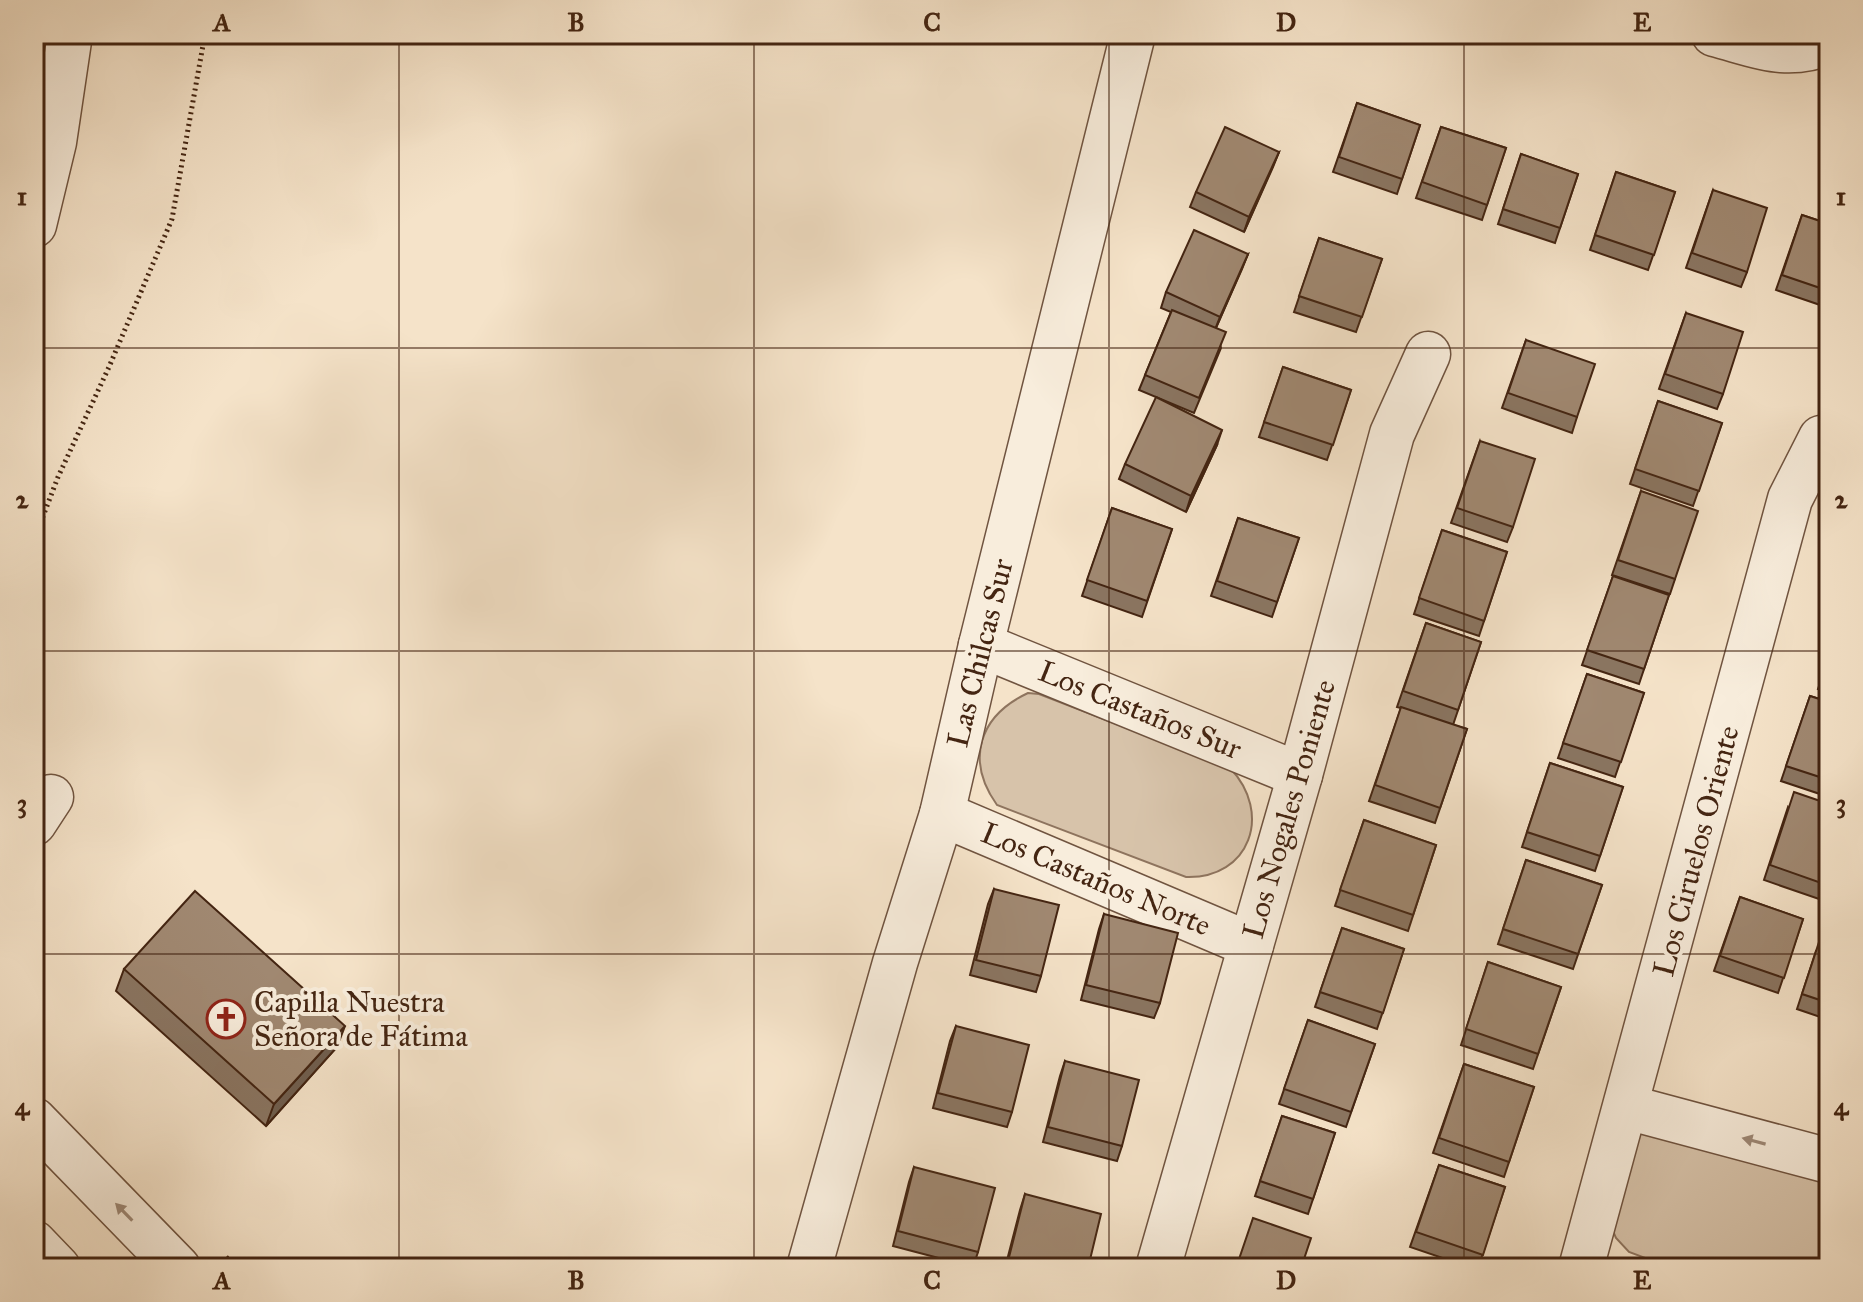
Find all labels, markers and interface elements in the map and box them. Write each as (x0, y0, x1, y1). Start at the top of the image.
text: A (211, 6, 231, 38)
text: B (567, 6, 585, 38)
text: C (923, 6, 941, 38)
text: D (1276, 6, 1296, 38)
text: E (1633, 6, 1652, 38)
text: 1 (17, 180, 27, 212)
text: 1 (1836, 180, 1846, 212)
text: 2 (16, 483, 30, 515)
text: 2 (1835, 483, 1849, 515)
street label: Las Chilcas Sur (939, 554, 1021, 751)
street label: Los Castaños Sur (1033, 653, 1247, 767)
street label: Los Nogales Poniente (1235, 675, 1343, 943)
street label: Los Ciruelos Oriente (1645, 722, 1747, 980)
text: 3 (17, 787, 27, 819)
text: 3 (1836, 787, 1846, 819)
street label: Los Castaños Norte (976, 814, 1216, 944)
place label: Capilla Nuestra Señora de Fátima (254, 984, 468, 1054)
church icon: Capilla Nuestra Señora de Fátima (205, 998, 247, 1040)
text: 4 (15, 1090, 31, 1122)
text: 4 (1834, 1090, 1850, 1122)
one-way arrow (1741, 1135, 1766, 1147)
one-way arrow (115, 1203, 134, 1222)
text: A (211, 1264, 231, 1296)
text: B (567, 1264, 585, 1296)
text: C (923, 1264, 941, 1296)
text: D (1276, 1264, 1296, 1296)
text: E (1633, 1264, 1652, 1296)

